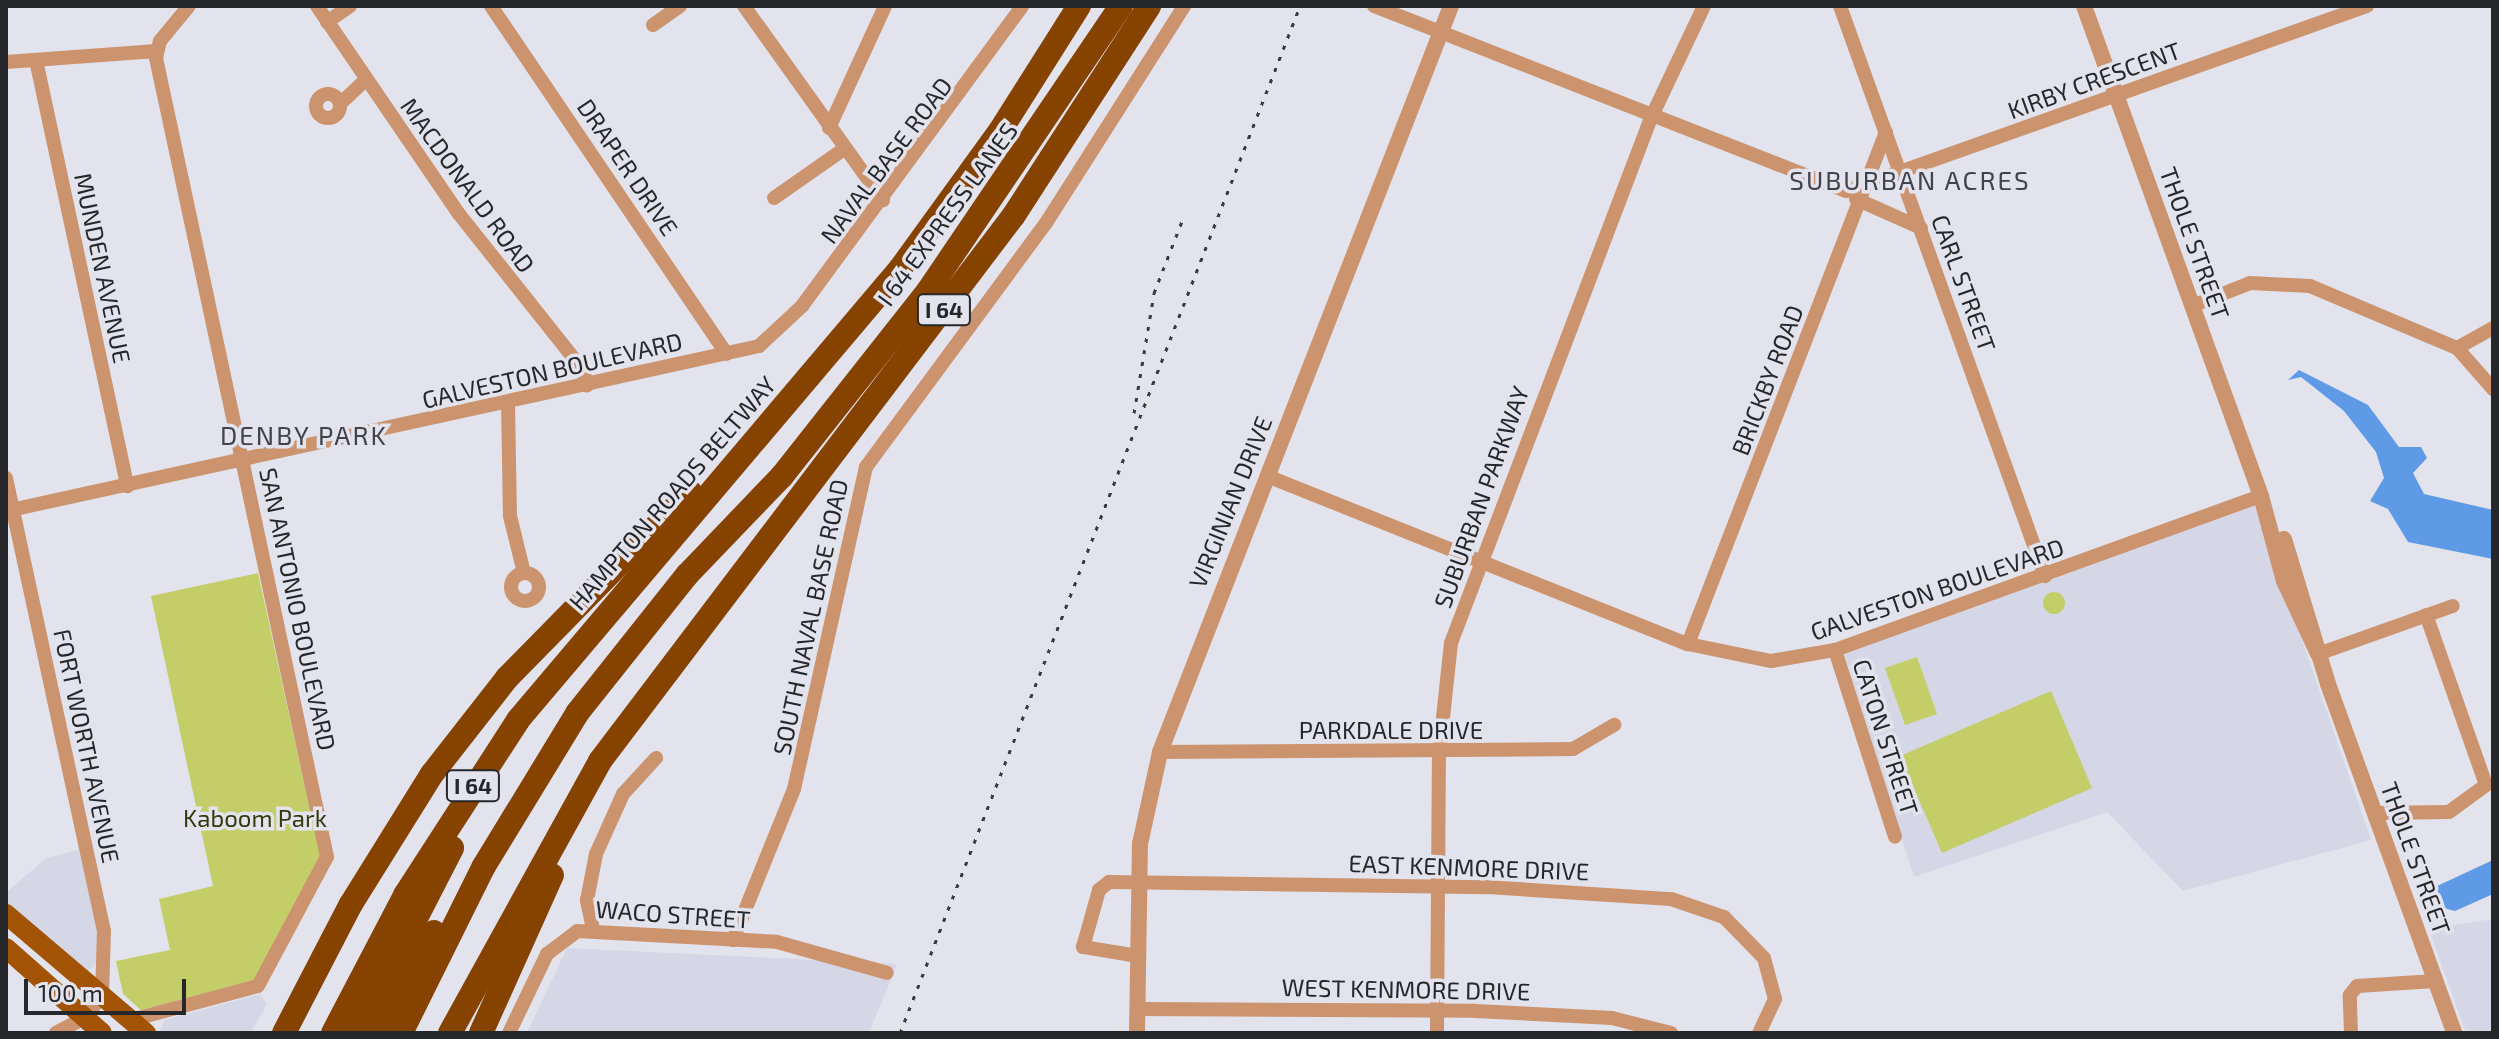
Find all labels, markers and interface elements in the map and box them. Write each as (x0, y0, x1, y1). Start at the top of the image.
street label: KIRBY CRESCENT (2003, 35, 2185, 125)
street label: NAVAL BASE ROAD (814, 71, 958, 249)
street label: MACDONALD ROAD (395, 92, 541, 278)
street label: DRAPER DRIVE (572, 93, 684, 241)
street label: I 64 EXPRESS LANES (871, 117, 1023, 311)
street label: THOLE STREET (2154, 163, 2236, 323)
district label: SUBURBAN ACRES (1789, 164, 2031, 196)
street label: MUNDEN AVENUE (69, 170, 137, 366)
street label: CARL STREET (1926, 210, 2002, 356)
road number: I 64 (916, 292, 972, 328)
street label: BRICKBY ROAD (1725, 301, 1809, 459)
street label: GALVESTON BOULEVARD (419, 326, 685, 414)
street label: HAMPTON ROADS BELTWAY (563, 370, 781, 616)
street label: SUBURBAN PARKWAY (1427, 382, 1535, 612)
street label: VIRGINIAN DRIVE (1182, 412, 1278, 592)
district label: DENBY PARK (220, 419, 388, 451)
street label: SAN ANTONIO BOULEVARD (254, 465, 342, 753)
street label: SOUTH NAVAL BASE ROAD (767, 476, 853, 758)
street label: GALVESTON BOULEVARD (1807, 532, 2067, 646)
street label: FORT WORTH AVENUE (48, 626, 126, 866)
street label: CATON STREET (1847, 655, 1925, 819)
street label: PARKDALE DRIVE (1299, 716, 1483, 744)
road number: I 64 (445, 768, 501, 804)
street label: THOLE STREET (2375, 778, 2457, 938)
park label: Kaboom Park (183, 804, 327, 832)
street label: EAST KENMORE DRIVE (1348, 848, 1590, 886)
street label: WACO STREET (595, 894, 751, 934)
scale bar (28, 963, 190, 1013)
street label: WEST KENMORE DRIVE (1281, 972, 1531, 1006)
text: 100 m (38, 978, 103, 1007)

